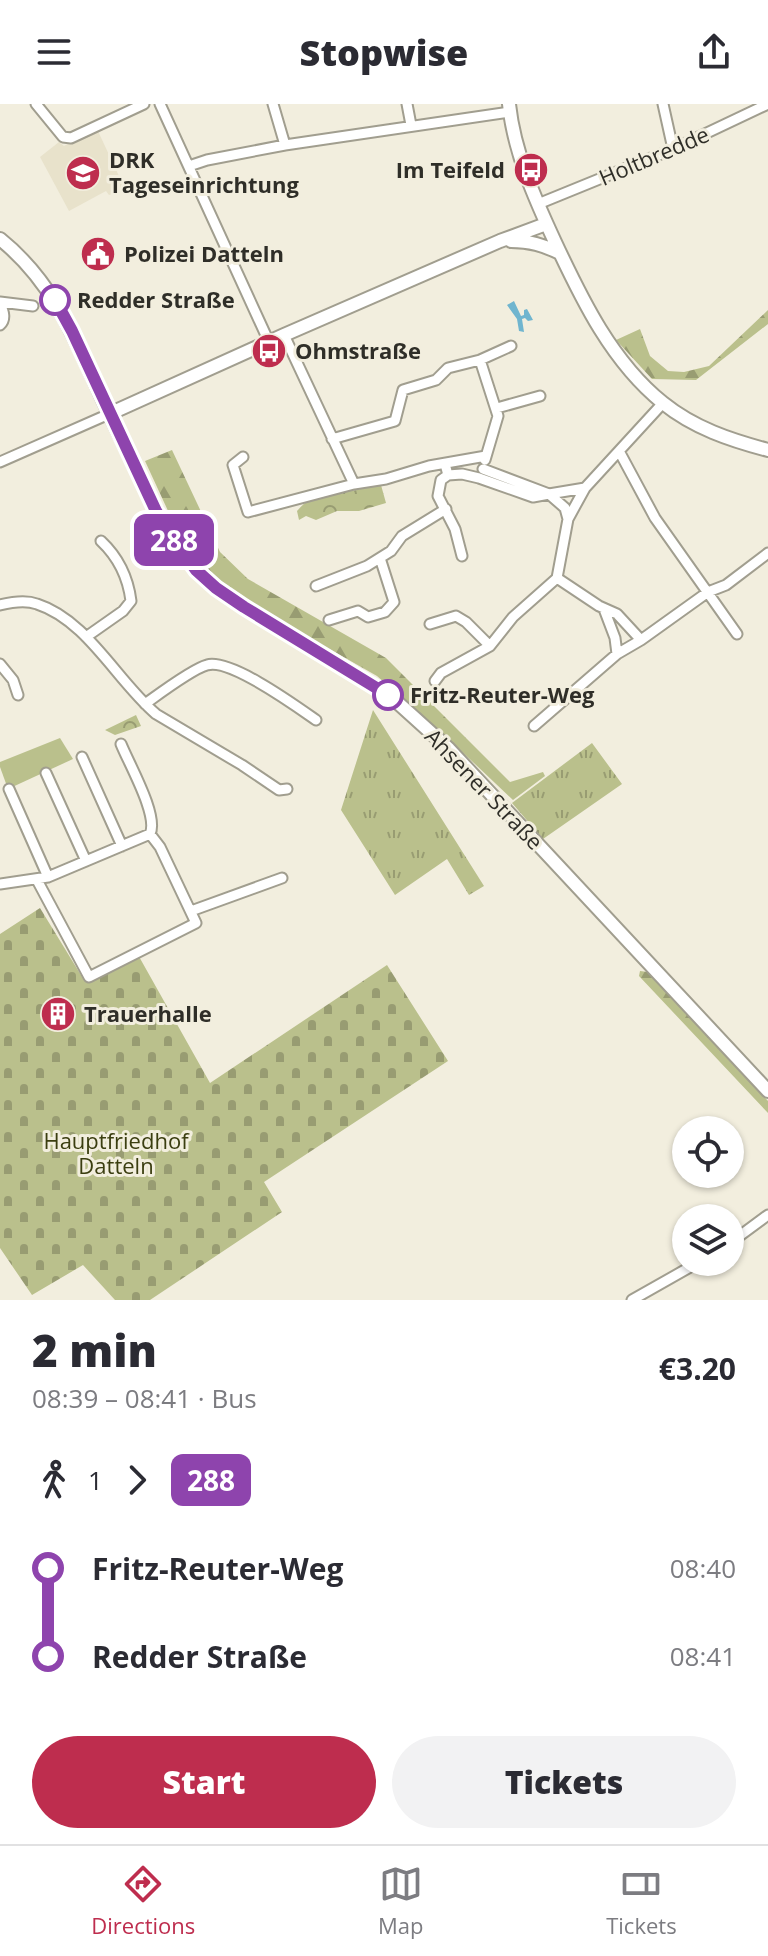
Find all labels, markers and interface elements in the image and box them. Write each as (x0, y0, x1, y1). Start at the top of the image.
text: Stopwise (300, 28, 468, 77)
icon: menu (32, 30, 76, 74)
icon: share (692, 30, 736, 74)
street label: Holtbredde (594, 118, 713, 192)
place label: DRK Tageseinrichtung (109, 144, 300, 199)
bus stop icon: Im Teifeld (512, 151, 550, 189)
school or university icon: DRK Tageseinrichtung (64, 154, 102, 192)
place label: Im Teifeld (396, 154, 505, 184)
public building icon: Polizei Datteln (79, 235, 117, 273)
place label: Polizei Datteln (124, 238, 284, 268)
place label: Redder Straße (77, 284, 235, 314)
marker: Redder Straße (40, 285, 70, 315)
bus stop icon: Ohmstraße (250, 332, 288, 370)
place label: Ohmstraße (295, 335, 421, 365)
line badge: 288 (128, 514, 220, 566)
text: 288 (150, 521, 198, 559)
place label: Fritz-Reuter-Weg (410, 679, 595, 709)
marker: Fritz-Reuter-Weg (373, 680, 403, 710)
street label: Ahsener Straße (419, 721, 550, 856)
building icon: Trauerhalle (39, 995, 77, 1033)
place label: Trauerhalle (84, 998, 212, 1028)
map controls (672, 1116, 744, 1276)
button: locate (672, 1116, 744, 1188)
park label: Hauptfriedhof Datteln (43, 1125, 190, 1180)
button: layers (672, 1204, 744, 1276)
text: 2 min (32, 1320, 157, 1380)
text: €3.20 (659, 1348, 736, 1389)
text: 08:39 – 08:41 · Bus (32, 1380, 257, 1416)
icon: walk (32, 1458, 76, 1502)
icon: forward (115, 1458, 159, 1502)
text: 288 (187, 1461, 235, 1499)
text: 1 (88, 1462, 103, 1498)
text: Fritz-Reuter-Weg (92, 1548, 344, 1589)
text: 08:40 (670, 1550, 736, 1586)
text: Redder Straße (92, 1636, 307, 1677)
text: 08:41 (670, 1638, 736, 1674)
button: Start (32, 1736, 376, 1828)
button: Tickets (392, 1736, 736, 1828)
tab: Directions (91, 1862, 195, 1940)
tab: Map (378, 1862, 424, 1940)
tab: Tickets (606, 1862, 677, 1940)

